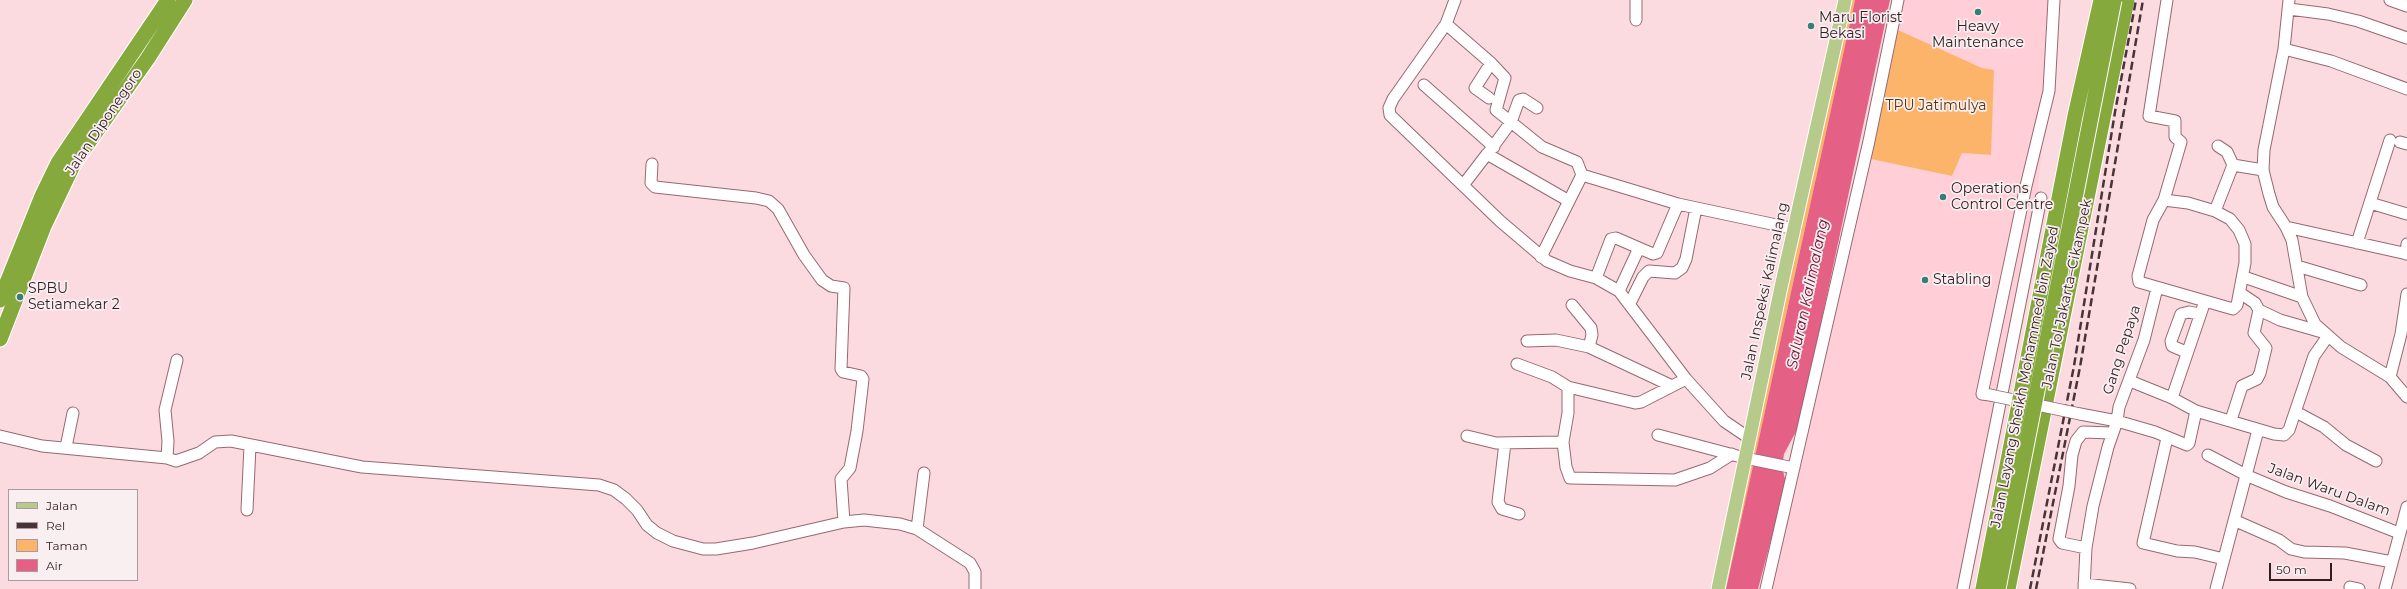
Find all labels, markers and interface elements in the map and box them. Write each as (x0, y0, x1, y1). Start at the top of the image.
marker: Heavy Maintenance (1973, 7, 1983, 17)
place label: Maru Florist Bekasi (1819, 10, 1903, 42)
place label: Heavy Maintenance (1932, 19, 2024, 52)
marker: Maru Florist Bekasi (1806, 21, 1816, 31)
street label: Jalan Diponegoro (62, 66, 146, 178)
park label: TPU Jatimulya (1885, 98, 1987, 114)
place label: Operations Control Centre (1951, 181, 2053, 214)
marker: Operations Control Centre (1938, 192, 1948, 202)
street label: Jalan Tol Jakarta–Cikampek (2039, 198, 2095, 390)
street label: Jalan Inspeksi Kalimalang (1738, 201, 1792, 381)
water label: Saluran Kalimalang (1783, 217, 1833, 371)
street label: Jalan Layang Sheikh Mohammed bin Zayed (1987, 225, 2063, 529)
place label: Stabling (1933, 272, 1991, 288)
marker: Stabling (1920, 275, 1930, 285)
place label: SPBU Setiamekar 2 (28, 281, 120, 314)
marker: SPBU Setiamekar 2 (15, 292, 25, 302)
street label: Gang Pepaya (2100, 303, 2144, 397)
street label: Jalan Waru Dalam (2266, 460, 2392, 520)
legend (8, 489, 138, 581)
text: Jalan (46, 498, 78, 513)
text: Rel (46, 518, 65, 533)
text: Taman (46, 538, 88, 553)
scale bar (2271, 555, 2334, 581)
text: Air (46, 558, 63, 573)
text: 50 m (2276, 562, 2307, 577)

